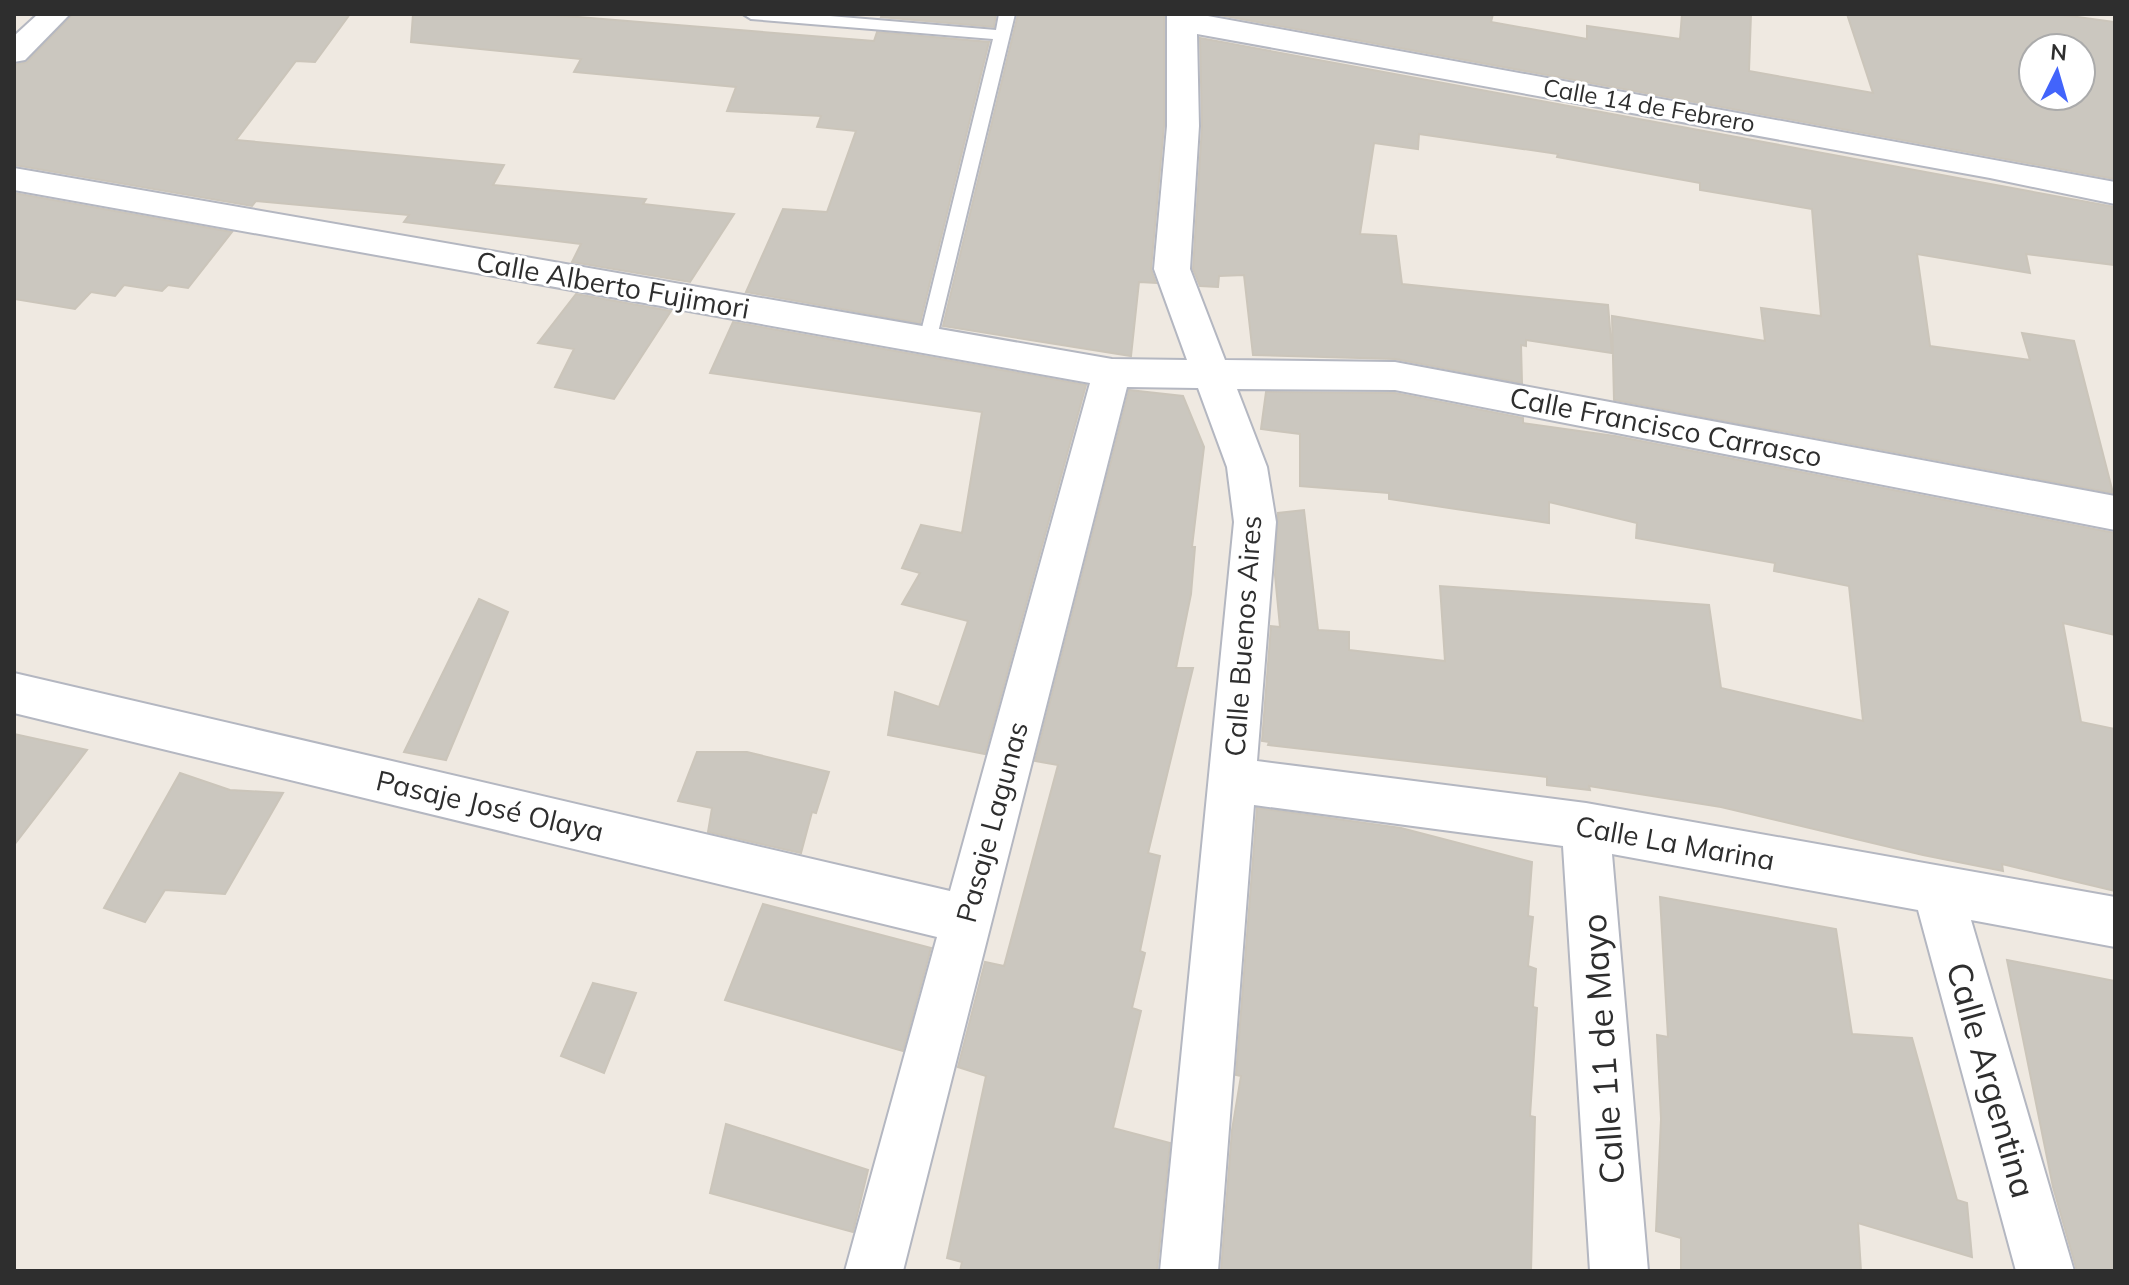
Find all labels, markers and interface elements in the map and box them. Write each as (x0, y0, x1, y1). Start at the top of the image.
north arrow (2017, 32, 2097, 112)
text: N (2049, 37, 2068, 67)
street label: Calle 14 de Febrero (1541, 72, 1757, 138)
street label: Calle Alberto Fujimori (474, 243, 752, 326)
street label: Calle Francisco Carrasco (1507, 379, 1825, 474)
street label: Calle Buenos Aires (1217, 514, 1268, 758)
street label: Pasaje Lagunas (948, 718, 1035, 926)
street label: Pasaje José Olaya (373, 762, 607, 849)
street label: Calle La Marina (1573, 808, 1777, 877)
street label: Calle 11 de Mayo (1572, 913, 1633, 1186)
street label: Calle Argentina (1937, 957, 2046, 1203)

